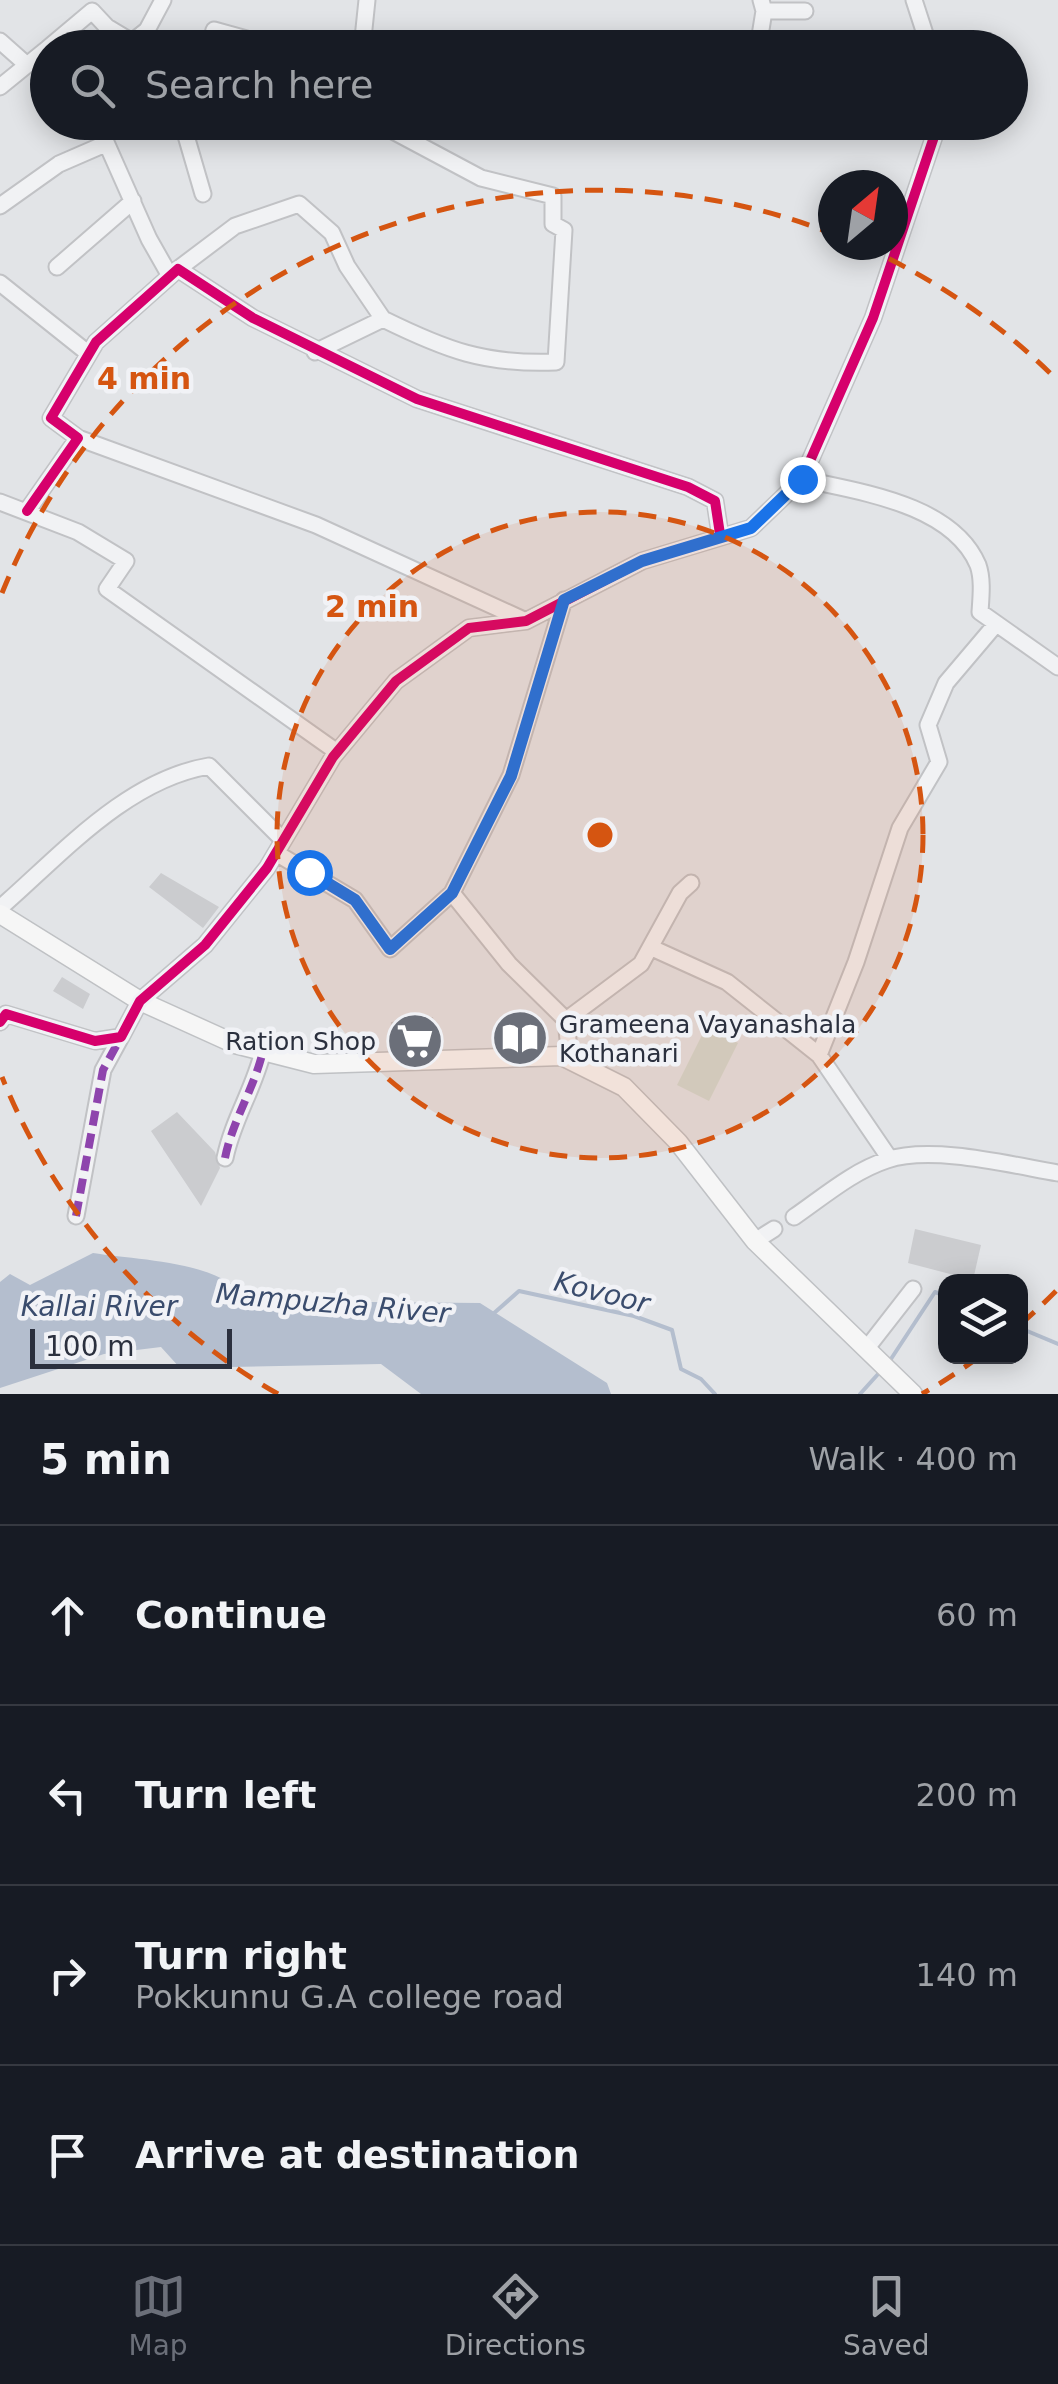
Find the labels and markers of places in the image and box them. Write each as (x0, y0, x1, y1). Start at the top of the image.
centre of rings (582, 817, 618, 853)
library icon: Grameena Vayanashala Kothanari (490, 1008, 550, 1068)
place label: Grameena Vayanashala Kothanari (559, 1010, 856, 1068)
supermarket icon: Ration Shop (385, 1011, 445, 1071)
place label: Ration Shop (225, 1027, 376, 1056)

